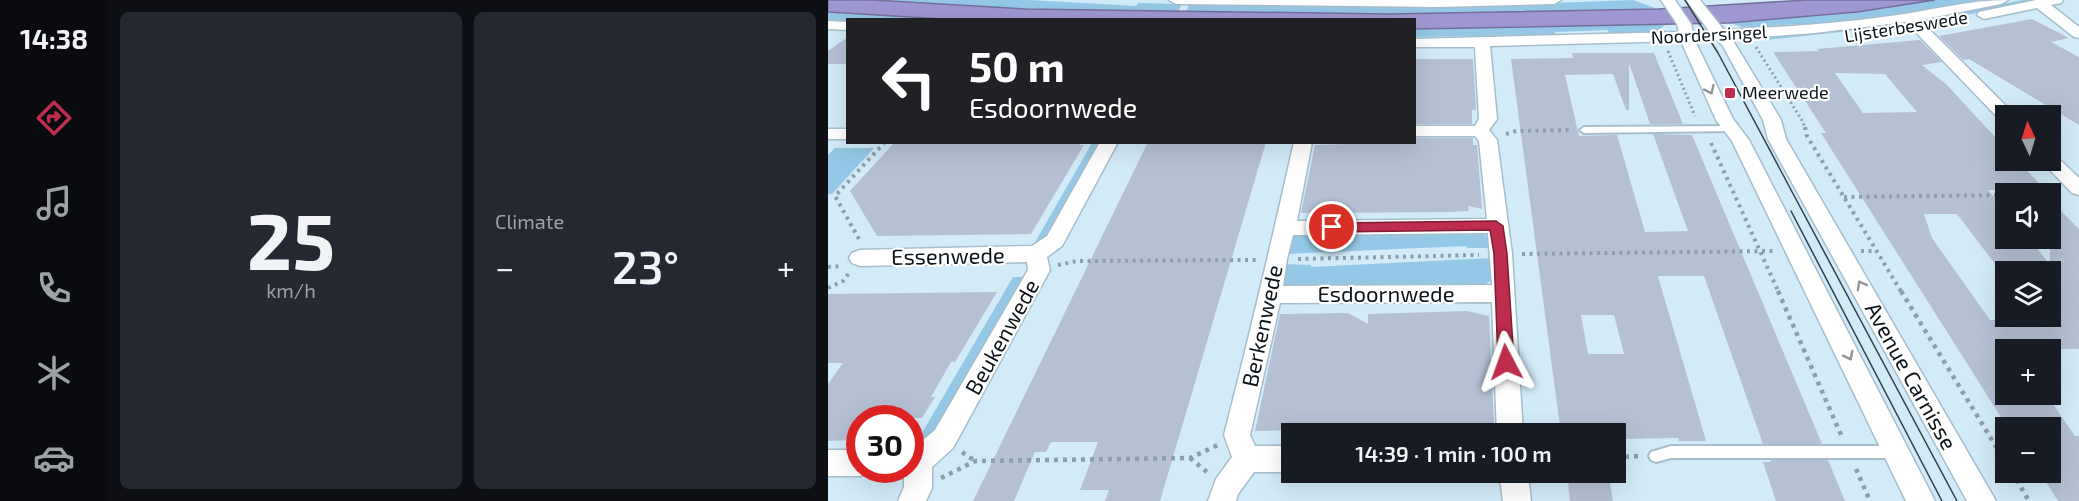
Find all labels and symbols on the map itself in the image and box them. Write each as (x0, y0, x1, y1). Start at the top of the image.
street label: Lijsterbeswede (1843, 5, 1969, 47)
street label: Noordersingel (1650, 20, 1768, 48)
place label: Meerwede (1742, 81, 1829, 103)
one-way arrow (1703, 84, 1715, 95)
marker: Meerwede (1723, 86, 1737, 100)
north arrow (1995, 105, 2061, 171)
pin (1306, 201, 1357, 252)
street label: Essenwede (891, 241, 1005, 269)
street label: Berkenwede (1235, 262, 1287, 389)
street label: Beukenwede (959, 274, 1043, 399)
street label: Esdoornwede (1318, 280, 1455, 306)
one-way arrow (1856, 281, 1868, 291)
street label: Avenue Carnisse (1861, 297, 1963, 454)
position arrow (1474, 330, 1538, 394)
one-way arrow (1841, 349, 1853, 360)
speed limit sign: 30 (846, 405, 924, 483)

